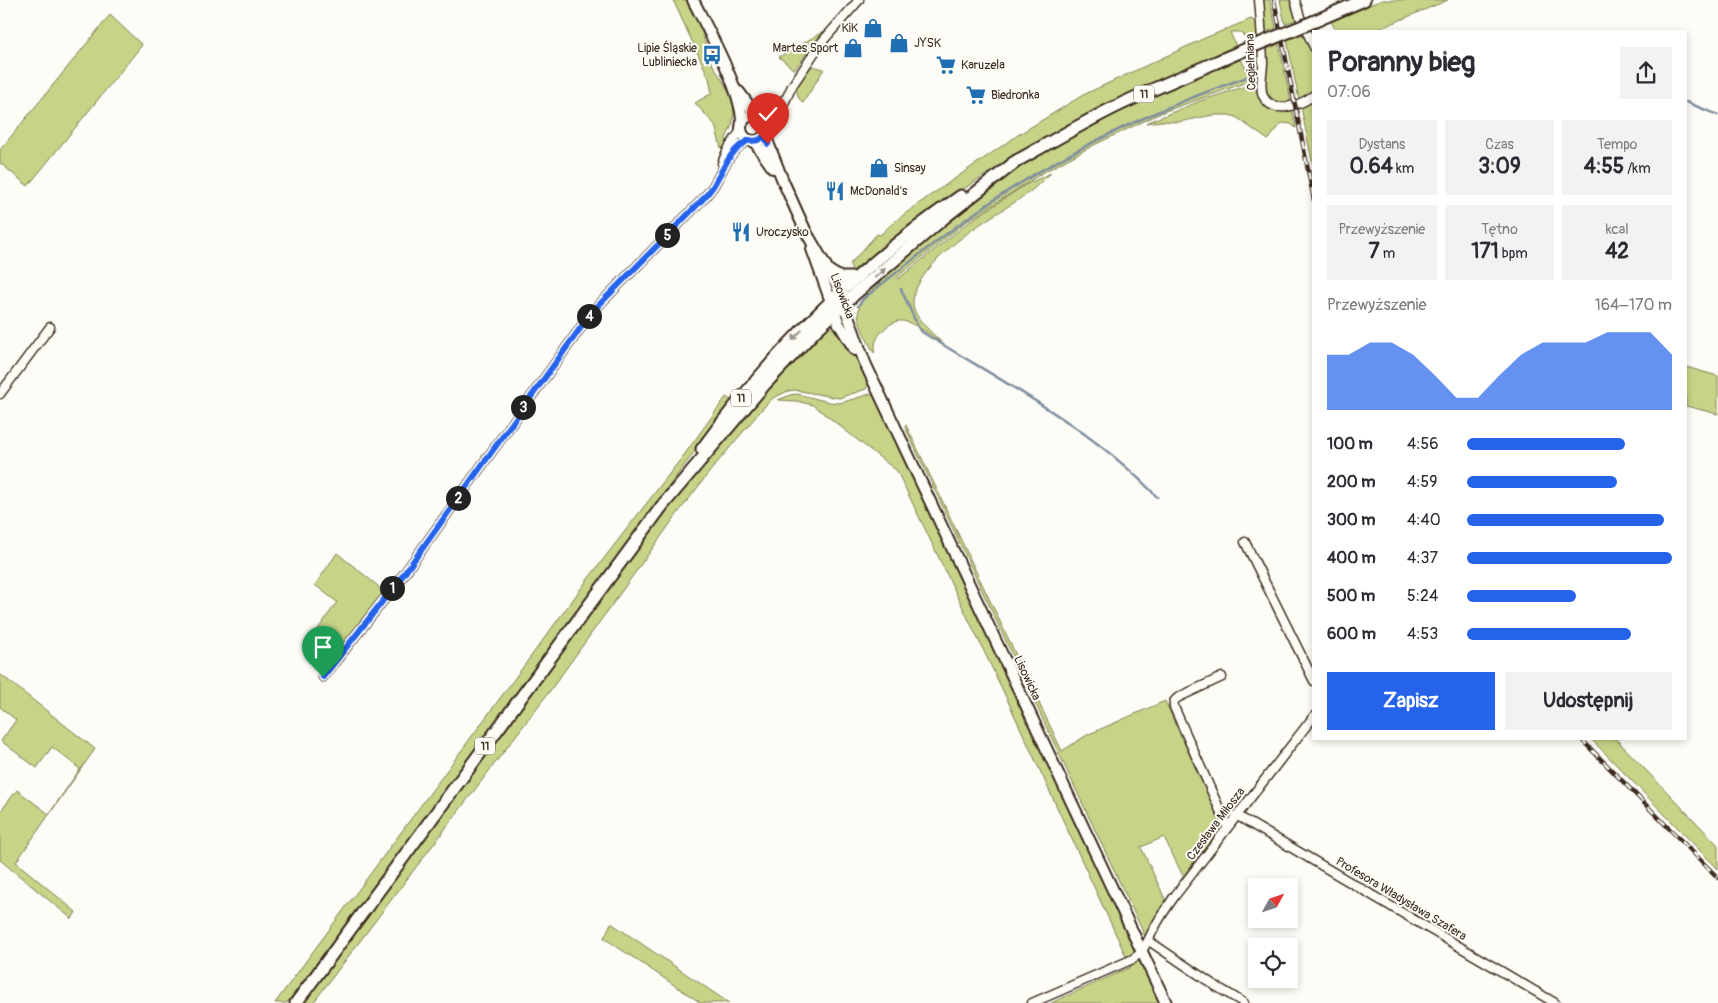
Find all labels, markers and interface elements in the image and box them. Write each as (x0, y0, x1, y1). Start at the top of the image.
shop icon: KiK (862, 17, 884, 39)
place label: KiK (841, 21, 858, 36)
shop icon: JYSK (888, 32, 910, 54)
street label: Cegielniana (1242, 33, 1259, 91)
place label: JYSK (914, 36, 941, 51)
shop icon: Martes Sport (842, 37, 864, 59)
place label: Lipie Śląskie Lubliniecka (637, 40, 697, 70)
place label: Martes Sport (773, 41, 838, 56)
bus stop icon: Lipie Śląskie Lubliniecka (701, 44, 723, 66)
text: Poranny bieg (1327, 45, 1475, 80)
button: share (1620, 47, 1672, 99)
supermarket icon: Karuzela (935, 54, 957, 76)
place label: Karuzela (961, 58, 1005, 73)
text: 07:06 (1327, 82, 1371, 102)
supermarket icon: Biedronka (965, 84, 987, 106)
road number: 11 (1134, 86, 1154, 102)
place label: Biedronka (991, 88, 1040, 103)
pin (747, 93, 789, 144)
icon: check (754, 100, 782, 128)
text: Dystans (1359, 136, 1405, 153)
text: Czas (1485, 136, 1514, 153)
text: Tempo (1597, 136, 1637, 153)
text: 0.64 (1349, 153, 1393, 180)
text: 3:09 (1478, 153, 1521, 180)
text: 4:55 (1584, 153, 1624, 180)
shop icon: Sinsay (868, 157, 890, 179)
text: km (1393, 160, 1414, 177)
text: /km (1624, 160, 1651, 177)
place label: Sinsay (894, 161, 926, 176)
restaurant icon: McDonald's (824, 180, 846, 202)
place label: McDonald's (850, 184, 908, 199)
restaurant icon: Uroczysko (730, 221, 752, 243)
text: Przewyższenie (1338, 221, 1425, 238)
text: Tętno (1481, 221, 1518, 238)
text: kcal (1606, 221, 1629, 238)
pin: 5 (654, 222, 680, 248)
place label: Uroczysko (756, 225, 809, 240)
text: 5 (664, 227, 671, 244)
text: 7 (1369, 238, 1380, 265)
text: 171 (1471, 238, 1499, 265)
text: 42 (1605, 238, 1629, 265)
text: m (1380, 245, 1395, 262)
text: bpm (1499, 245, 1528, 262)
one-way arrow (873, 267, 886, 278)
street label: Lisowicka (826, 271, 858, 321)
text: Przewyższenie (1327, 295, 1426, 315)
text: 164–170 m (1594, 295, 1672, 315)
pin: 4 (576, 304, 602, 328)
text: 4 (585, 308, 594, 325)
one-way arrow (791, 329, 803, 341)
road number: 11 (731, 389, 751, 406)
pin: 3 (510, 394, 536, 420)
text: 3 (520, 399, 527, 416)
text: 100 m (1327, 434, 1373, 454)
text: 4:56 (1407, 434, 1439, 454)
text: 200 m (1327, 472, 1375, 492)
text: 4:59 (1407, 472, 1437, 492)
pin: 2 (446, 486, 470, 510)
text: 2 (455, 490, 462, 507)
text: 300 m (1327, 510, 1375, 530)
text: 4:40 (1407, 510, 1441, 530)
text: 400 m (1327, 548, 1376, 568)
text: 4:37 (1407, 548, 1438, 568)
pin: 1 (380, 576, 404, 600)
text: 1 (390, 580, 395, 597)
text: 500 m (1327, 586, 1375, 606)
text: 5:24 (1407, 586, 1438, 606)
text: 600 m (1327, 624, 1376, 644)
text: 4:53 (1407, 624, 1438, 644)
pin (302, 626, 344, 677)
icon: arrive (309, 633, 337, 661)
street label: Lisowicka (1010, 653, 1044, 703)
button: Zapisz (1327, 672, 1495, 730)
button: Udostępnij (1505, 672, 1672, 730)
road number: 11 (475, 738, 495, 754)
street label: Czesława Miłosza (1184, 784, 1248, 863)
street label: Profesora Władysława Szafera (1333, 854, 1469, 944)
north arrow (1248, 878, 1298, 928)
map controls (1248, 878, 1298, 988)
button: locate (1248, 938, 1298, 988)

